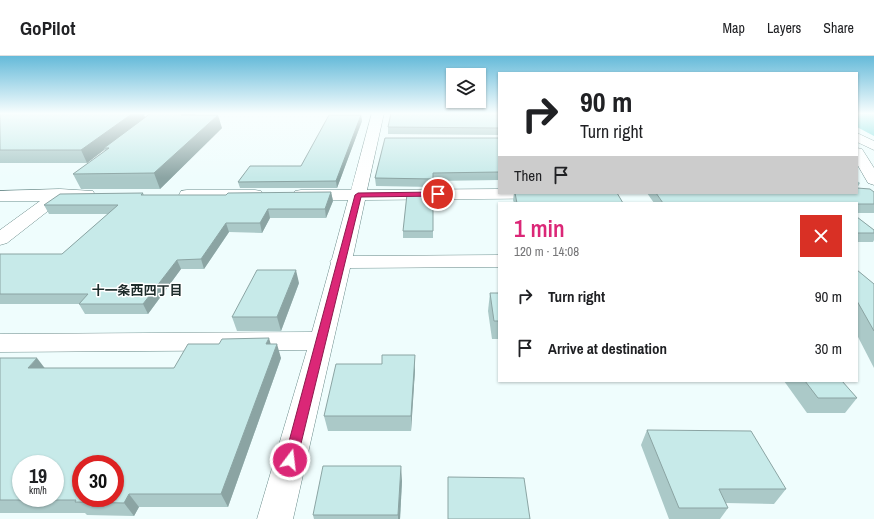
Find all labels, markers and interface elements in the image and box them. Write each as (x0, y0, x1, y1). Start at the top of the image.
text: GoPilot (20, 15, 75, 41)
text: Map (723, 19, 745, 37)
text: Layers (767, 19, 801, 37)
text: Share (823, 19, 854, 37)
map controls (446, 68, 486, 108)
button: layers (446, 68, 486, 108)
text: 90 m (580, 83, 632, 121)
icon: right (514, 88, 566, 140)
text: Turn right (580, 119, 643, 144)
icon: arrive (550, 164, 572, 186)
text: Then (514, 165, 542, 186)
pin (421, 177, 455, 211)
icon: arrive (427, 183, 449, 205)
text: 1 min (514, 212, 565, 244)
button: close (800, 215, 842, 257)
text: 120 m · 14:08 (514, 243, 579, 260)
district label: 十一条西四丁目 (91, 282, 183, 299)
icon: right (514, 285, 536, 307)
text: Turn right (548, 286, 605, 307)
text: 90 m (815, 286, 842, 307)
icon: arrive (514, 337, 536, 359)
text: Arrive at destination (548, 338, 667, 359)
text: 30 m (815, 338, 842, 359)
position arrow (269, 439, 311, 481)
speed limit sign: 30 (72, 455, 124, 507)
text: 19 (29, 462, 47, 489)
text: km/h (29, 484, 47, 497)

